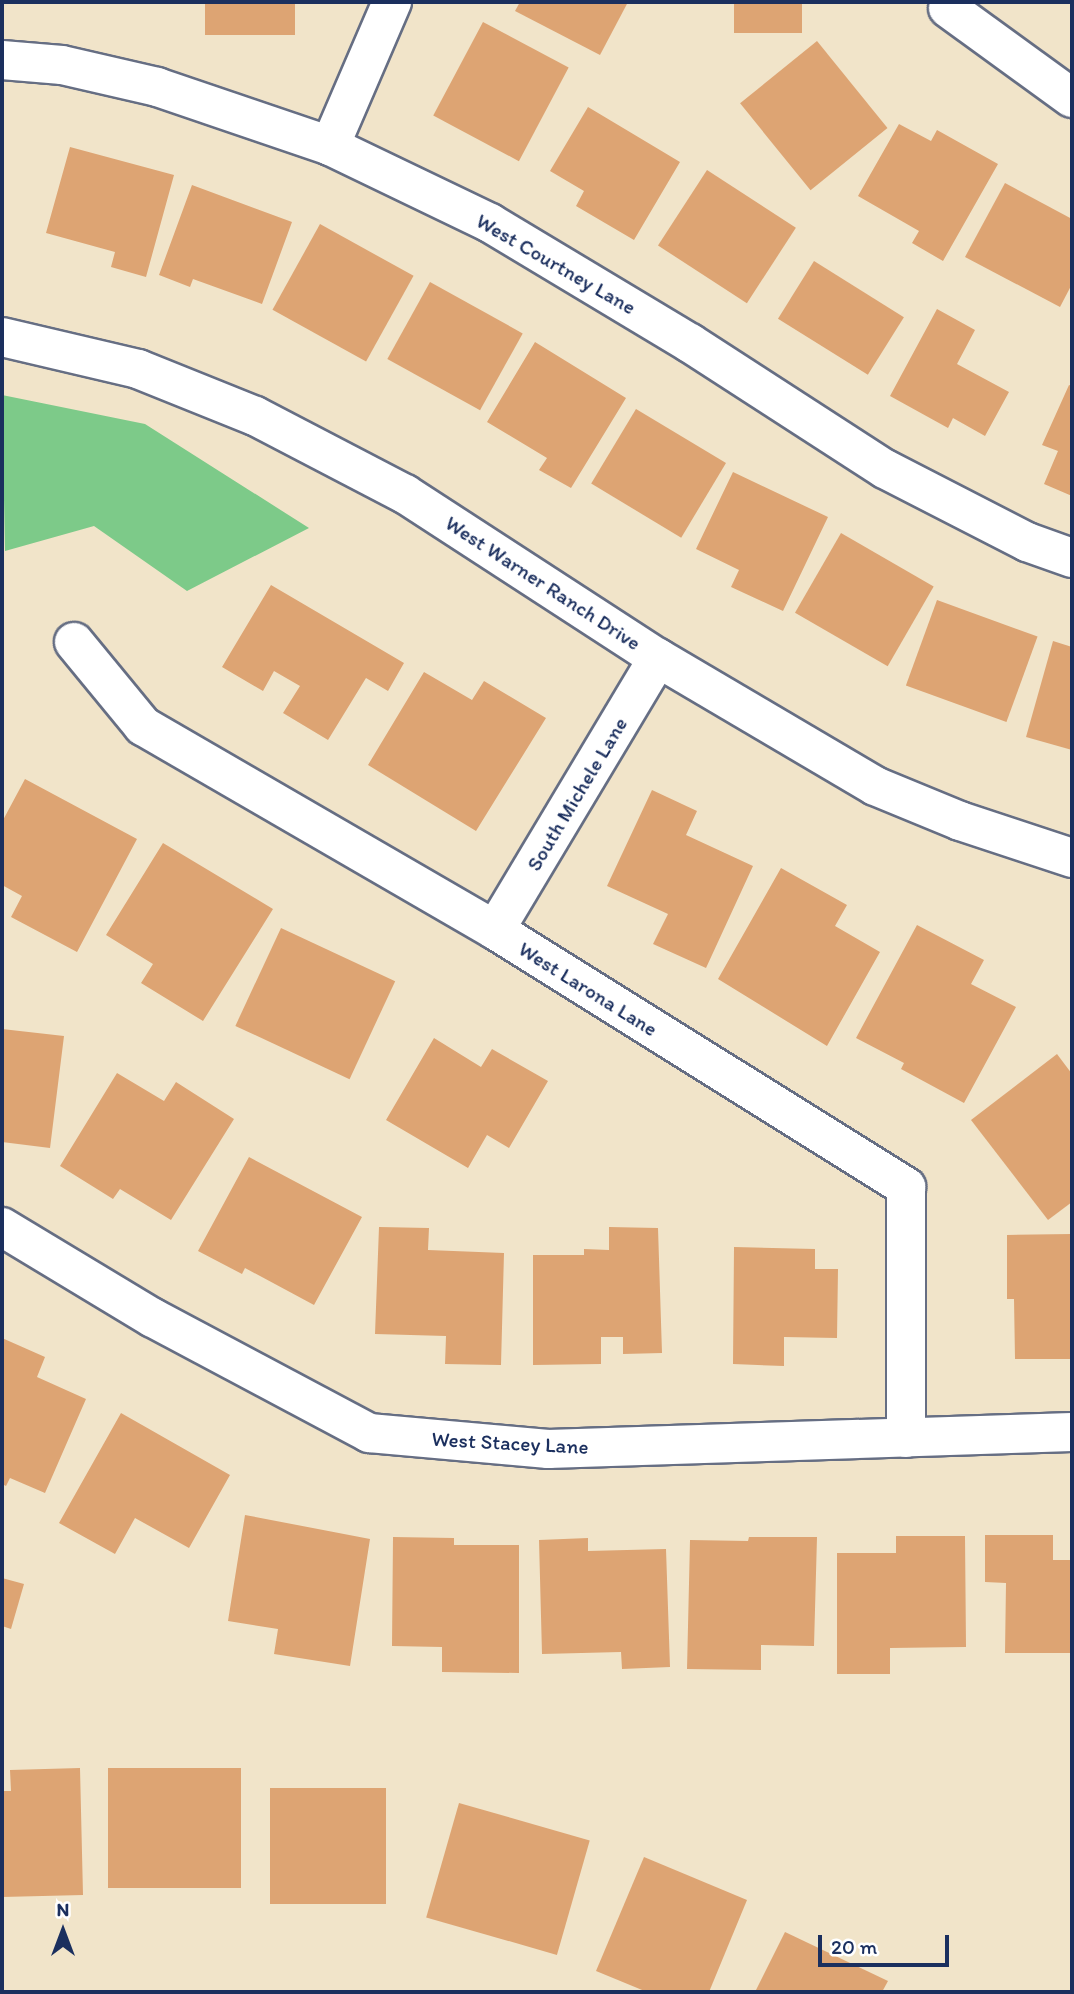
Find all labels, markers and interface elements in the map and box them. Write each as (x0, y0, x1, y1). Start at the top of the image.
street label: West Courtney Lane (471, 208, 641, 320)
street label: West Warner Ranch Drive (440, 510, 646, 656)
street label: South Michele Lane (521, 713, 633, 875)
street label: West Larona Lane (514, 936, 662, 1042)
street label: West Stacey Lane (431, 1426, 589, 1460)
north arrow (28, 1896, 98, 1966)
text: N (57, 1898, 69, 1921)
scale bar (822, 1920, 953, 1964)
text: 20 m (831, 1934, 877, 1959)

